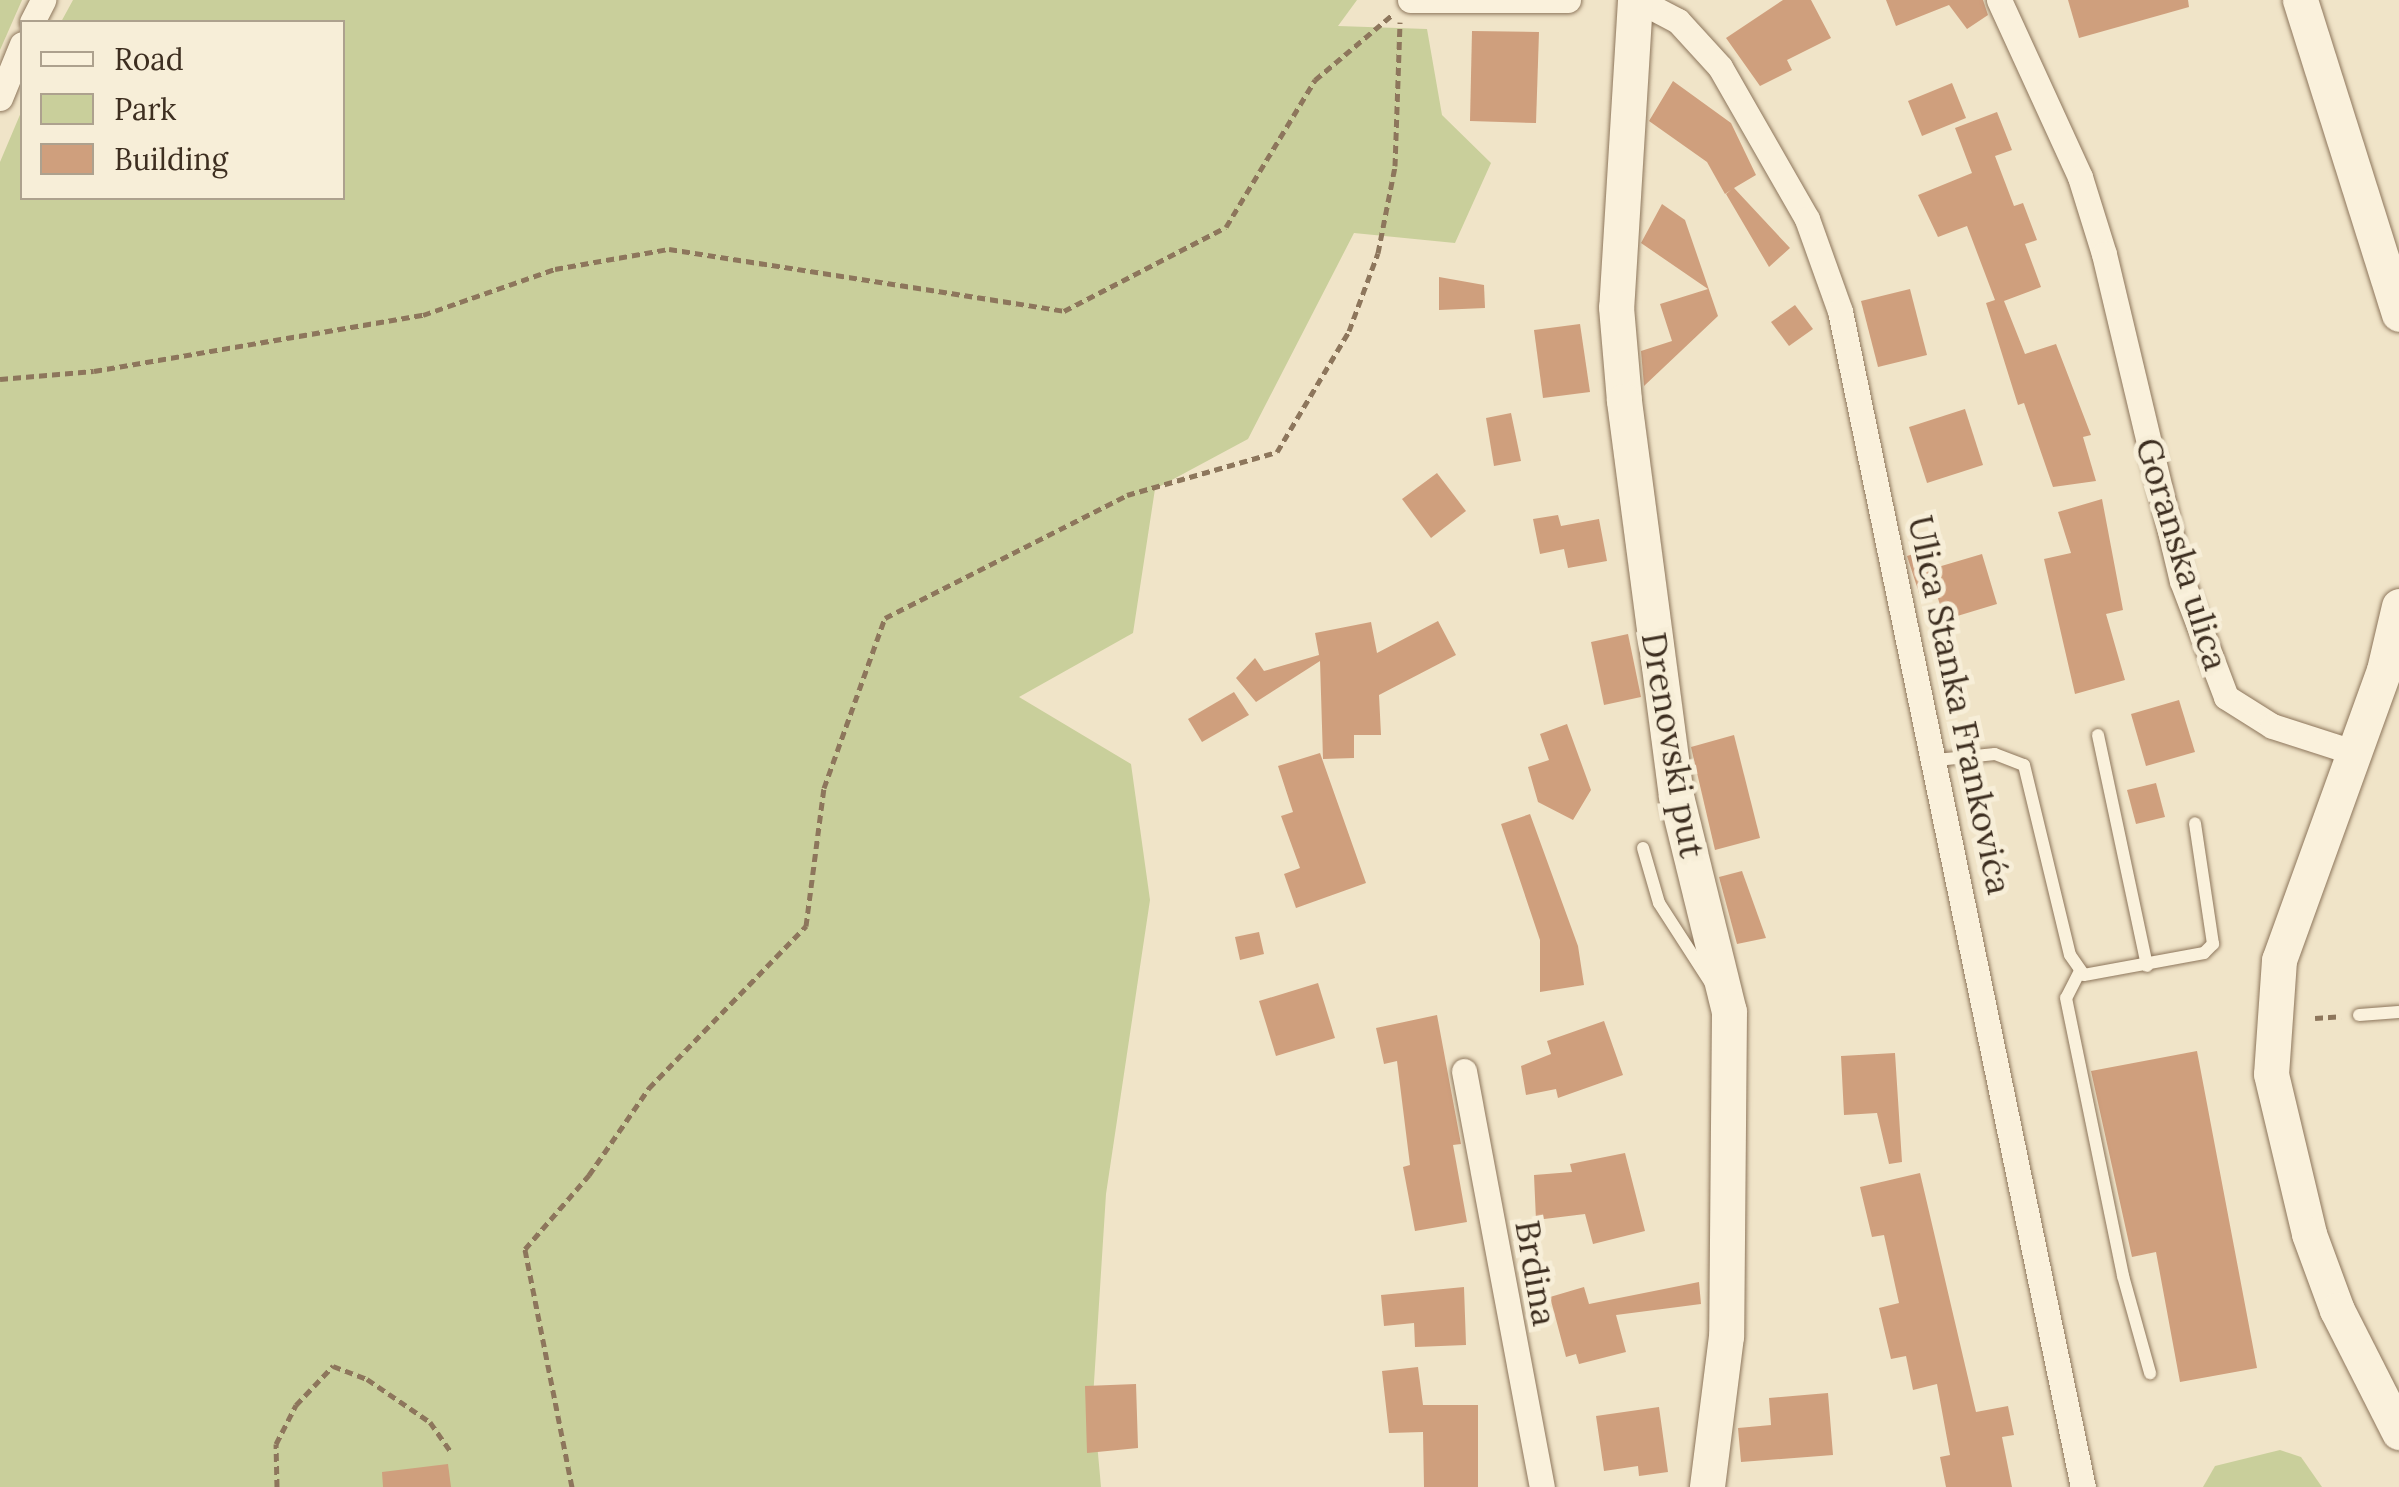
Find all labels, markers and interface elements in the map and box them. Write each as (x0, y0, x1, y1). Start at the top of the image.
legend (20, 20, 345, 200)
text: Road (114, 40, 184, 78)
text: Park (114, 90, 176, 128)
text: Building (114, 140, 228, 178)
street label: Goranska ulica (2127, 433, 2237, 675)
street label: Ulica Stanka Frankovića (1899, 512, 2021, 898)
street label: Drenovski put (1632, 629, 1714, 861)
street label: Brdina (1506, 1217, 1566, 1329)

